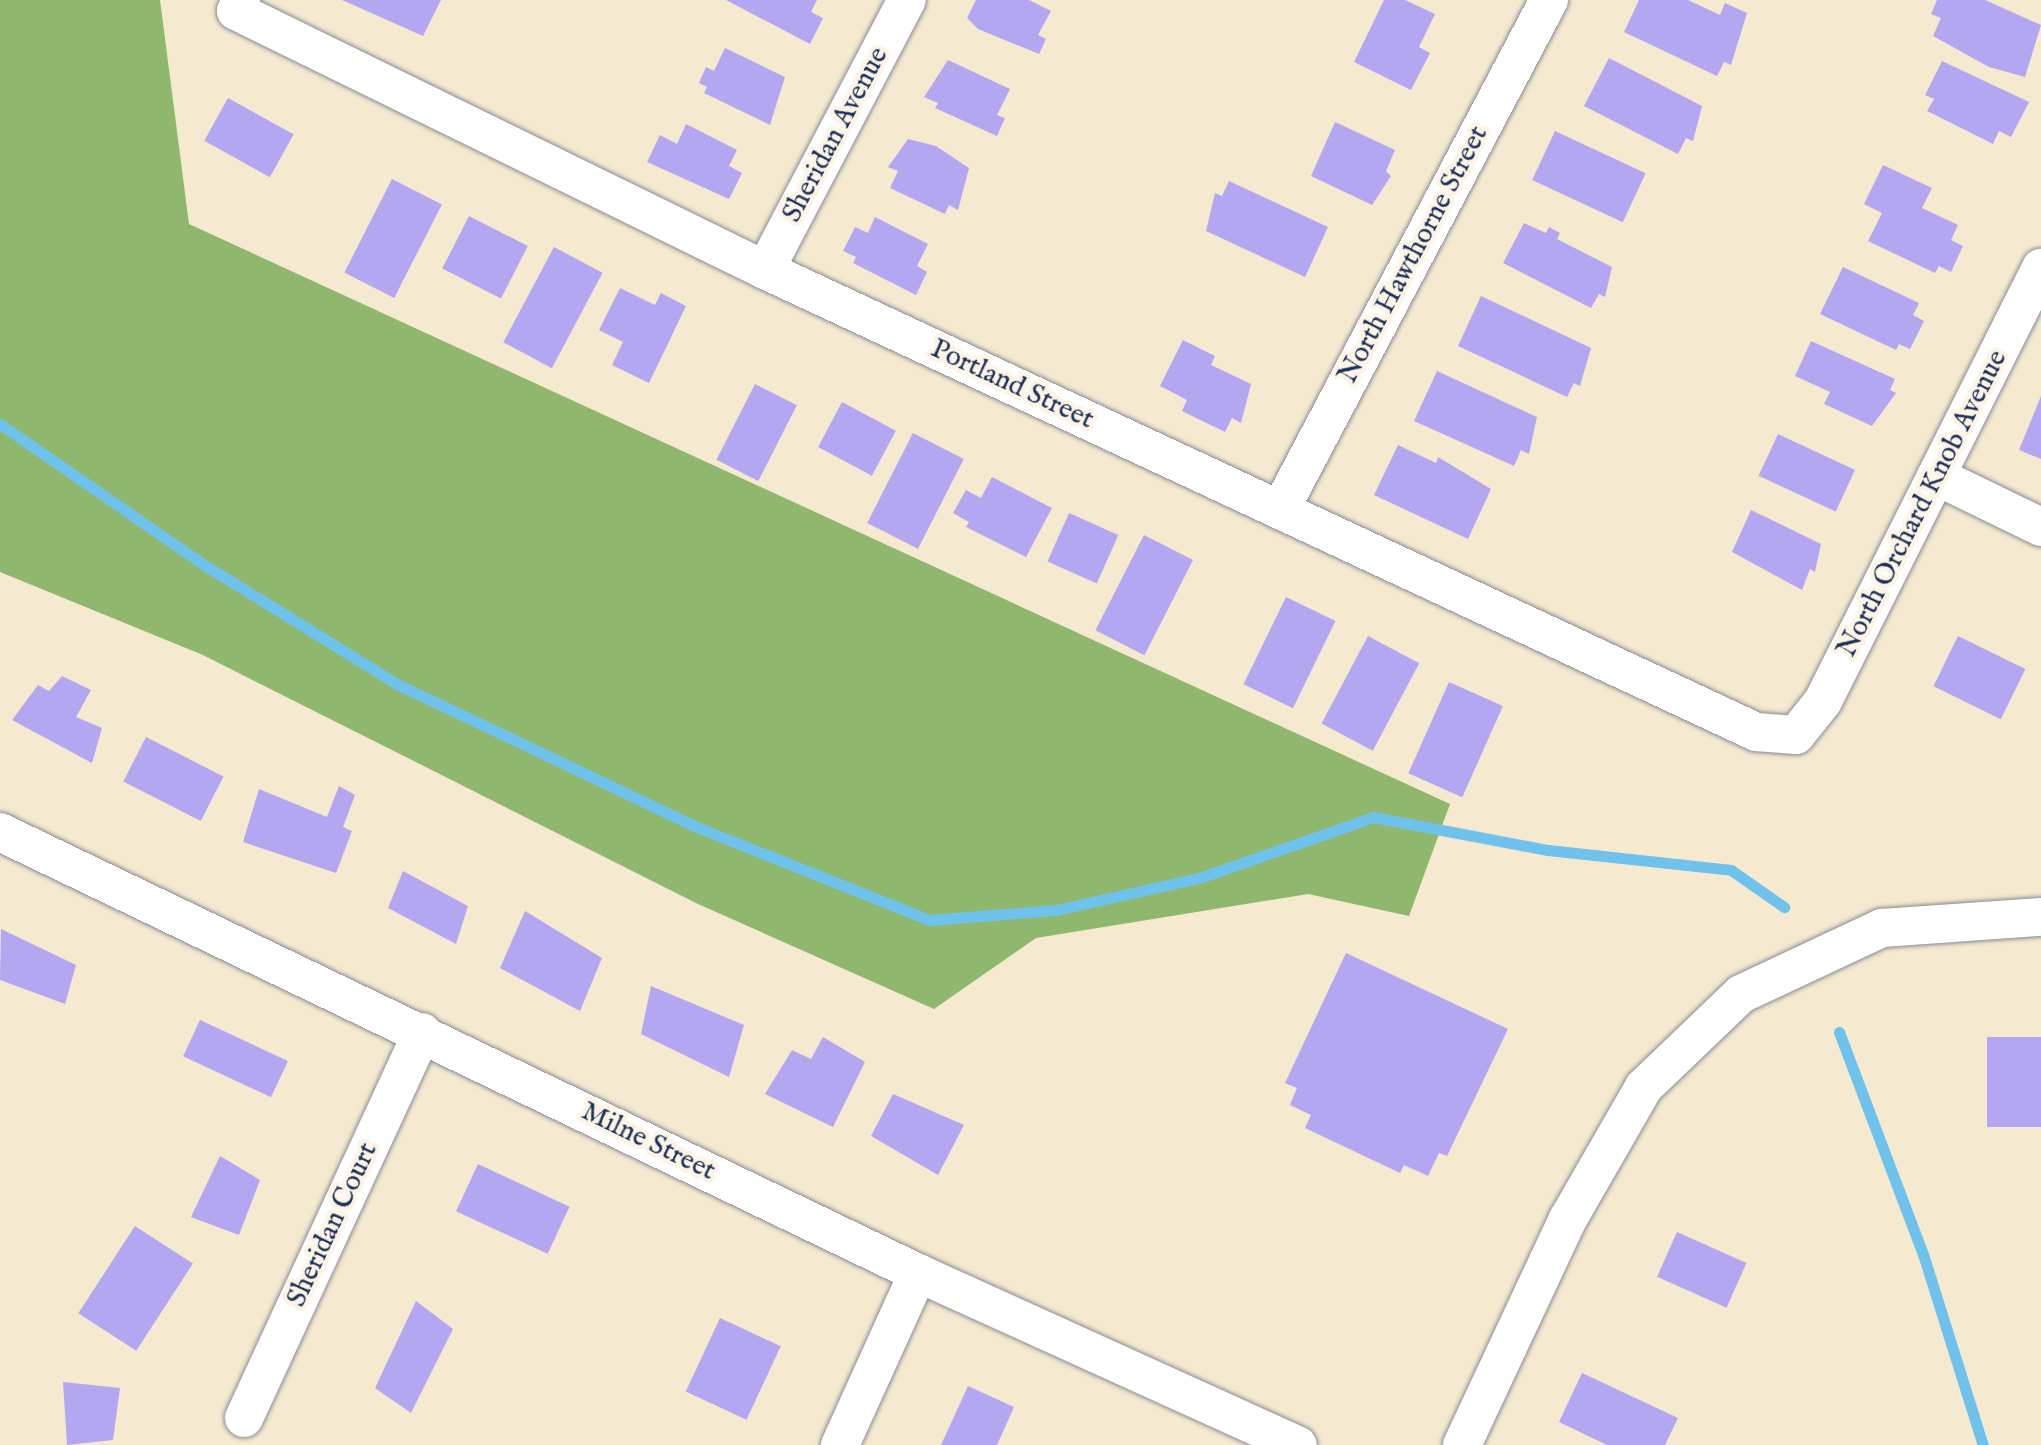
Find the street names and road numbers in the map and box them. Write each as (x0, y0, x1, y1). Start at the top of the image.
street label: Sheridan Avenue (776, 42, 896, 228)
street label: North Hawthorne Street (1332, 121, 1496, 389)
street label: Portland Street (925, 333, 1099, 437)
street label: North Orchard Knob Avenue (1831, 345, 2015, 663)
street label: Milne Street (576, 1095, 720, 1189)
street label: Sheridan Court (280, 1138, 386, 1312)

